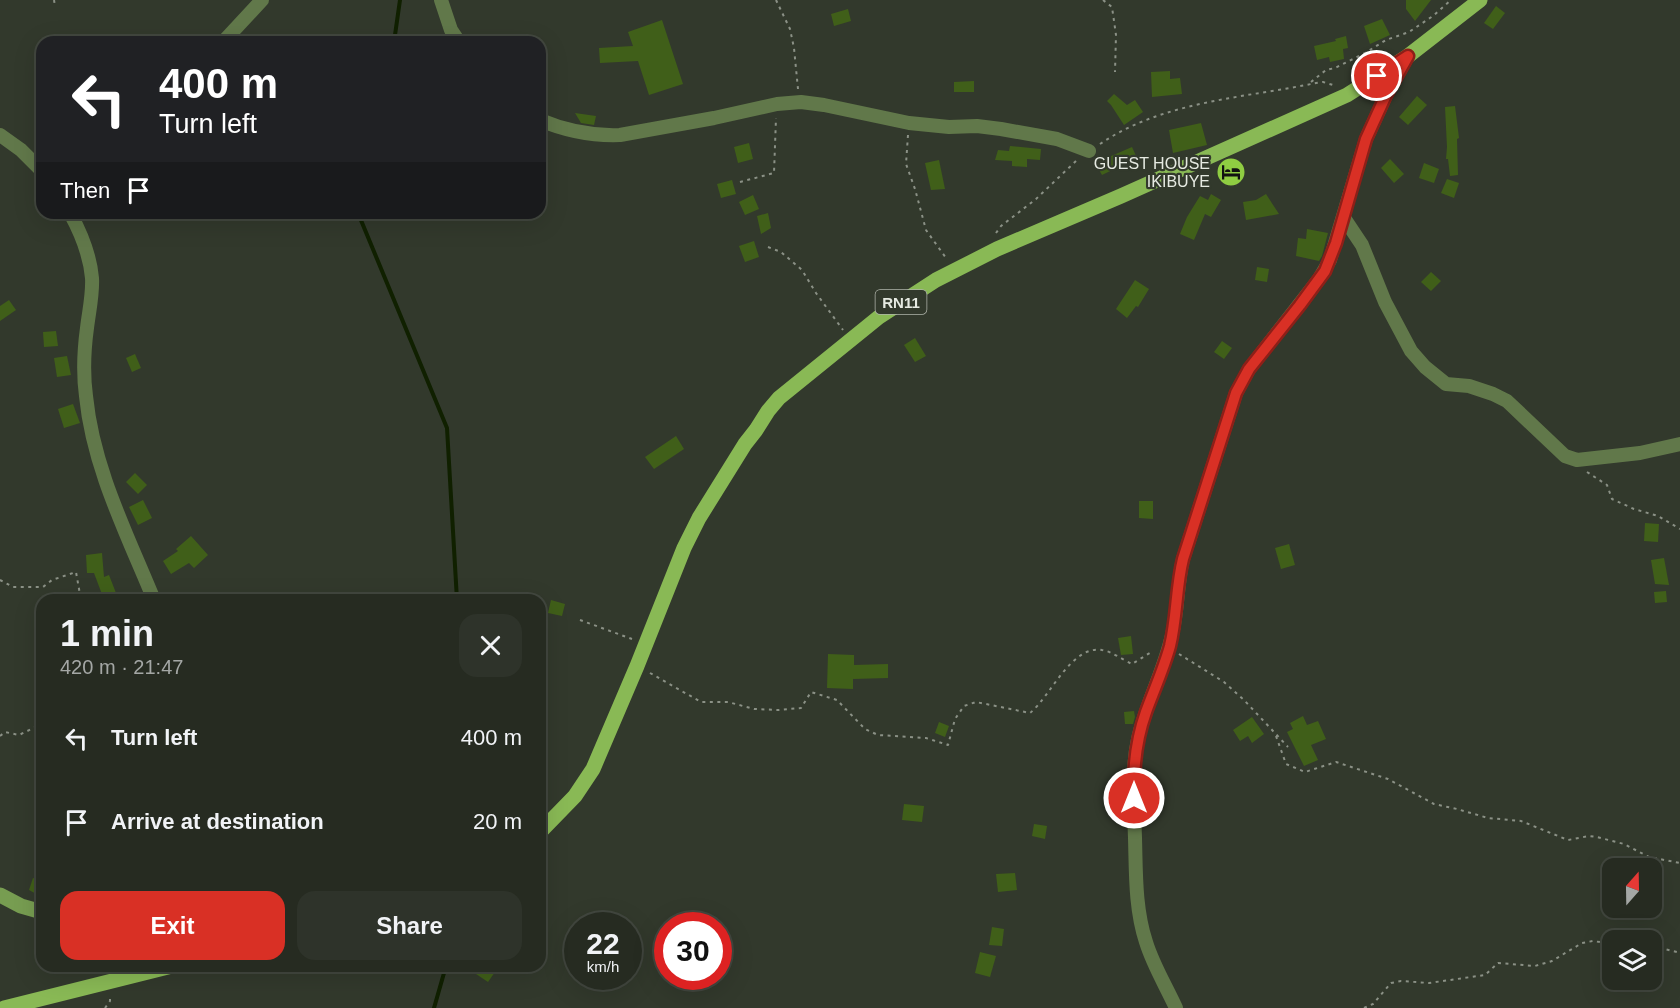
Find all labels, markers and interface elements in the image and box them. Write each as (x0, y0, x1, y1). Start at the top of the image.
pin (1351, 50, 1402, 101)
icon: arrive (1360, 59, 1393, 92)
icon: left (60, 60, 138, 138)
text: 400 m (159, 60, 278, 107)
text: Turn left (159, 109, 257, 139)
place label: GUEST HOUSE IKIBUYE (1094, 155, 1210, 190)
hotel icon: GUEST HOUSE IKIBUYE (1215, 156, 1247, 188)
icon: arrive (122, 174, 155, 207)
text: Then (60, 178, 110, 203)
road number: RN11 (876, 290, 926, 314)
text: 1 min (60, 613, 154, 654)
button: close (459, 614, 522, 677)
text: 420 m · 21:47 (60, 656, 183, 678)
icon: left (60, 722, 93, 755)
text: Turn left (111, 725, 197, 750)
text: 400 m (461, 725, 522, 750)
position arrow (1102, 766, 1166, 830)
icon: arrive (60, 806, 93, 839)
text: Arrive at destination (111, 809, 324, 834)
text: 20 m (473, 809, 522, 834)
north arrow (1602, 858, 1662, 918)
map controls (1602, 858, 1662, 990)
button: Exit (60, 891, 285, 960)
button: Share (297, 891, 522, 960)
speed limit sign: 30 (654, 912, 732, 990)
text: 22 (586, 927, 620, 960)
button: layers (1602, 930, 1662, 990)
text: km/h (587, 958, 619, 975)

